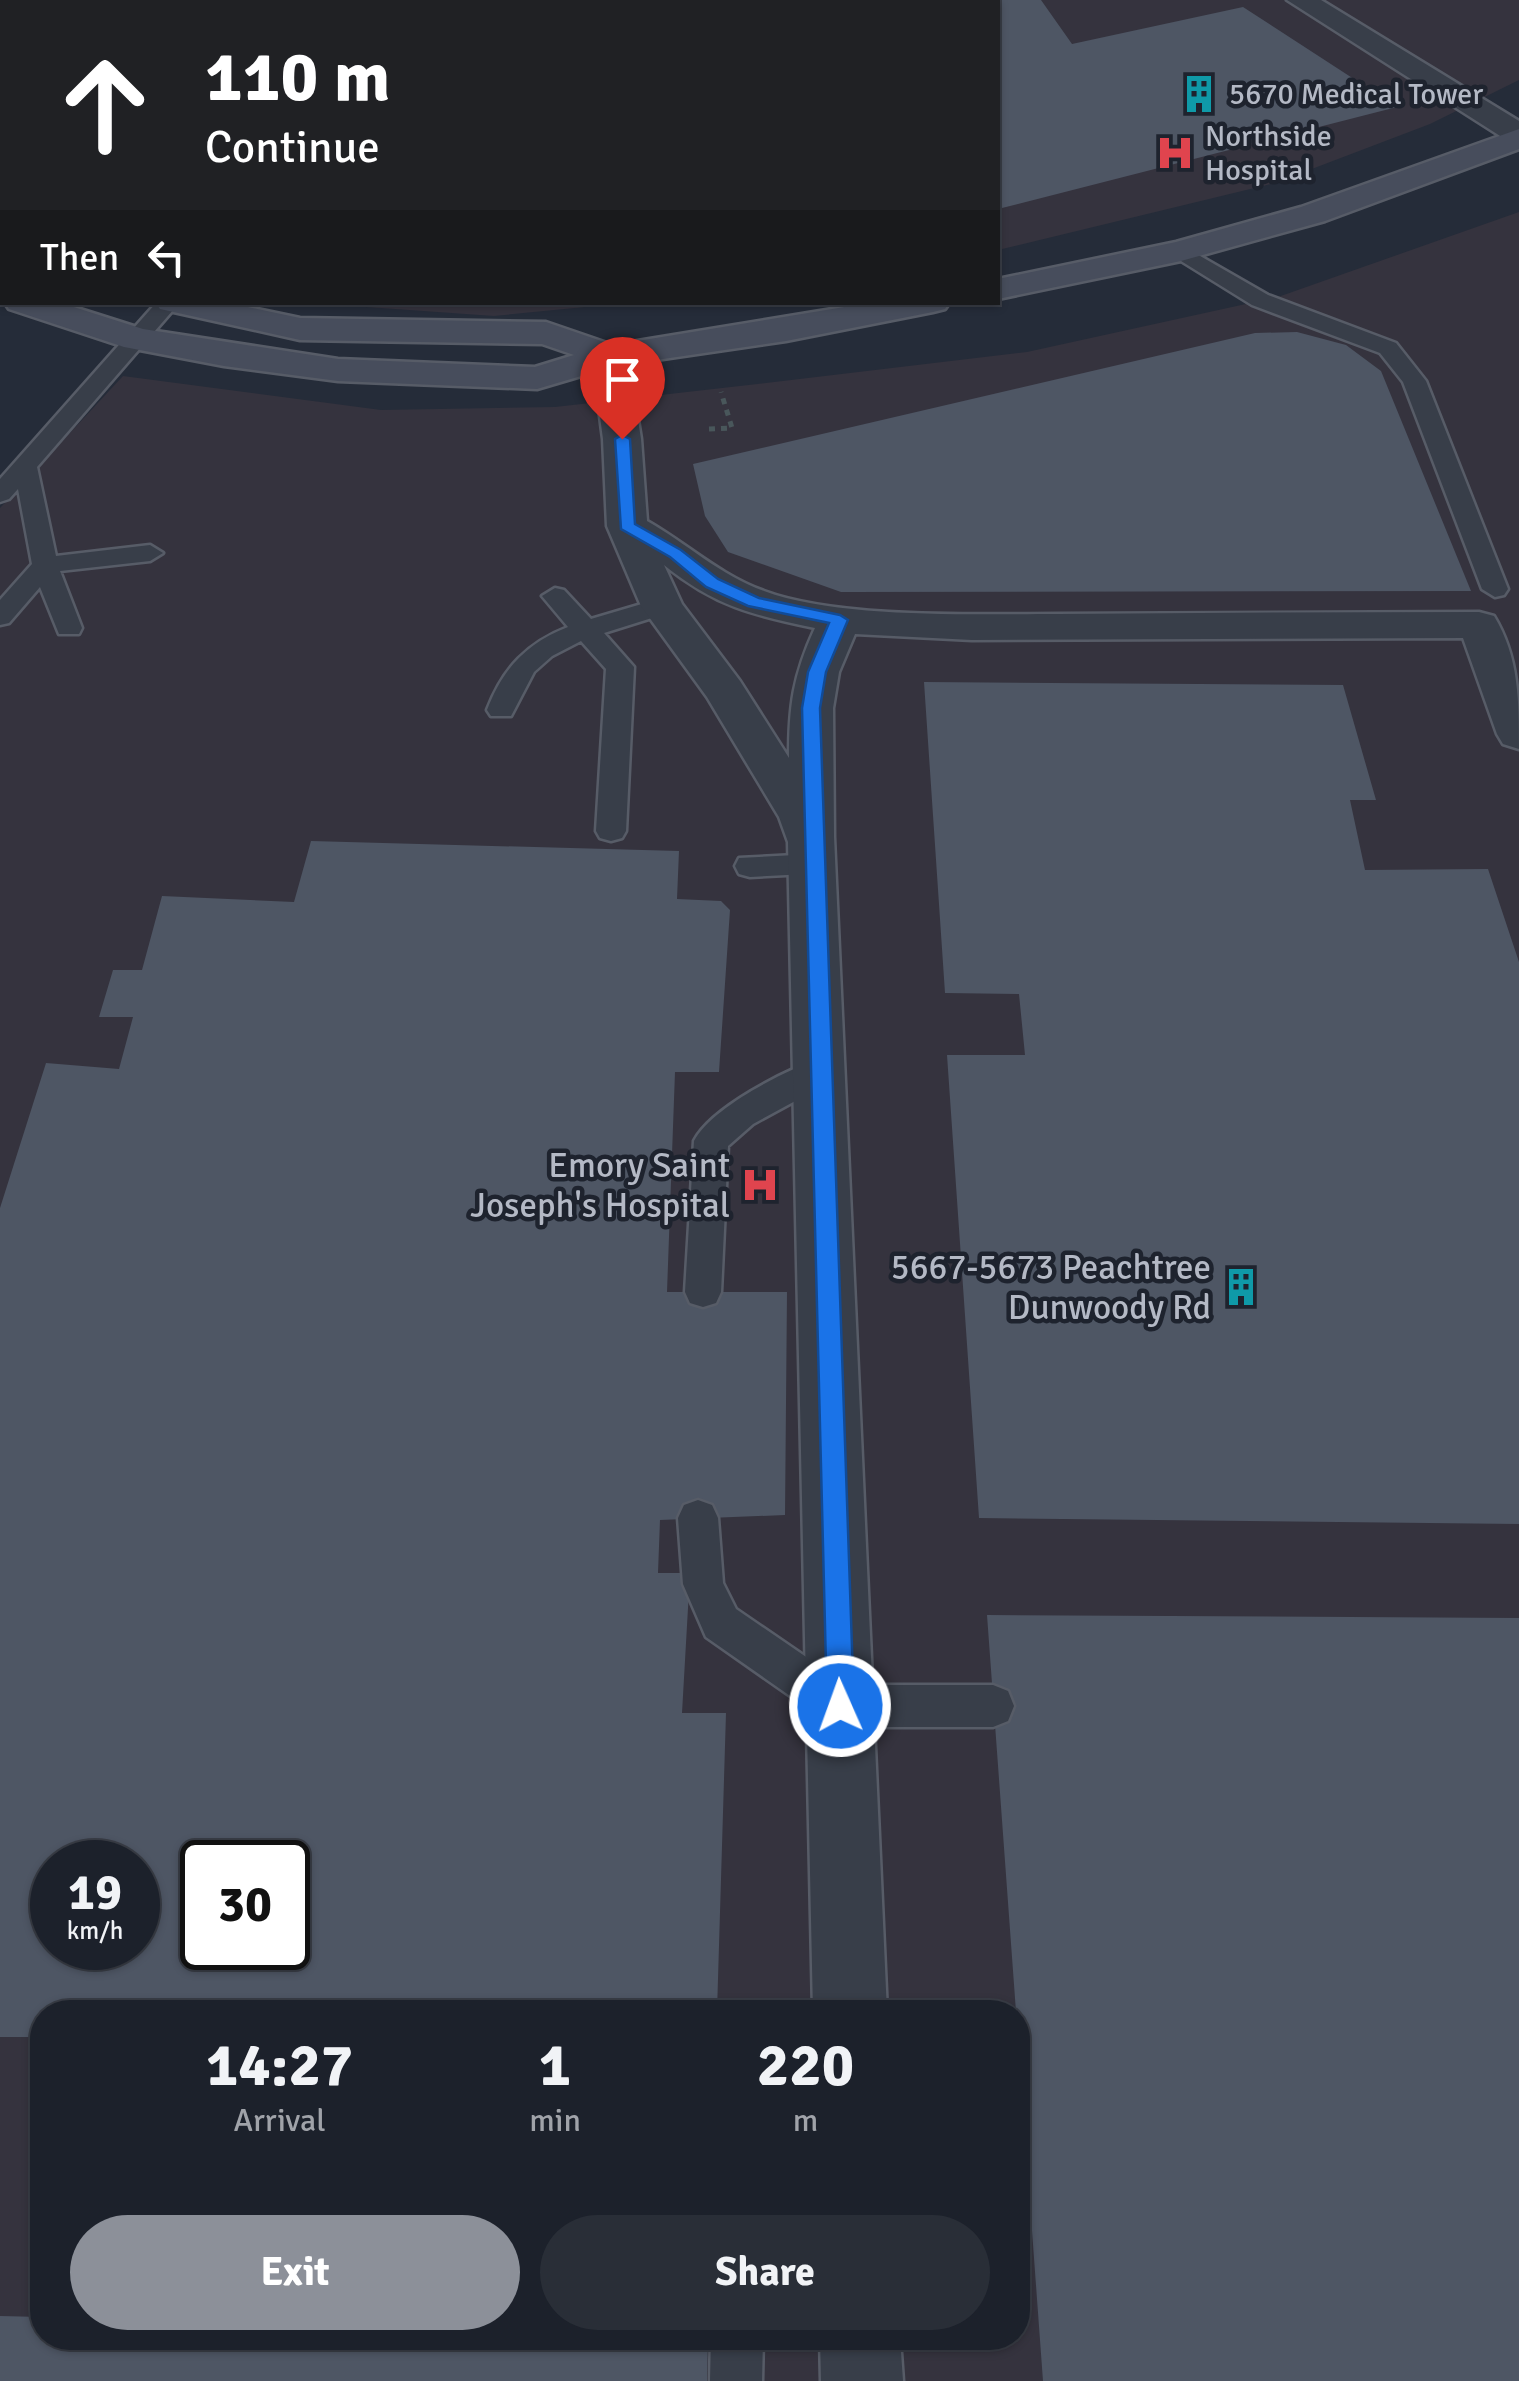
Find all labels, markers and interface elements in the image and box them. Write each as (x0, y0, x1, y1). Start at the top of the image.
text: 110 m (205, 34, 390, 120)
icon: ahead (40, 40, 170, 170)
building icon: 5670 Medical Tower (1178, 73, 1220, 115)
place label: 5670 Medical Tower (1229, 76, 1483, 113)
place label: Northside Hospital (1205, 118, 1332, 189)
text: Continue (205, 120, 380, 175)
hospital icon: Northside Hospital (1154, 132, 1196, 174)
icon: left (139, 230, 194, 285)
text: Then (40, 234, 119, 281)
pin (580, 337, 665, 440)
icon: arrive (595, 352, 650, 407)
place label: Emory Saint Joseph's Hospital (470, 1144, 730, 1227)
hospital icon: Emory Saint Joseph's Hospital (739, 1164, 781, 1206)
place label: 5667-5673 Peachtree Dunwoody Rd (891, 1246, 1211, 1329)
building icon: 5667-5673 Peachtree Dunwoody Rd (1220, 1266, 1262, 1308)
position arrow (788, 1654, 892, 1758)
speed limit sign: 30 (180, 1840, 310, 1970)
text: 19 (68, 1862, 122, 1924)
text: km/h (67, 1915, 123, 1946)
text: 14:27 (206, 2029, 353, 2103)
text: 1 (539, 2029, 571, 2103)
text: 220 (757, 2029, 854, 2103)
text: Arrival (234, 2101, 326, 2140)
text: min (529, 2101, 581, 2140)
text: m (793, 2101, 818, 2140)
button: Exit (70, 2215, 520, 2330)
button: Share (540, 2215, 990, 2330)

